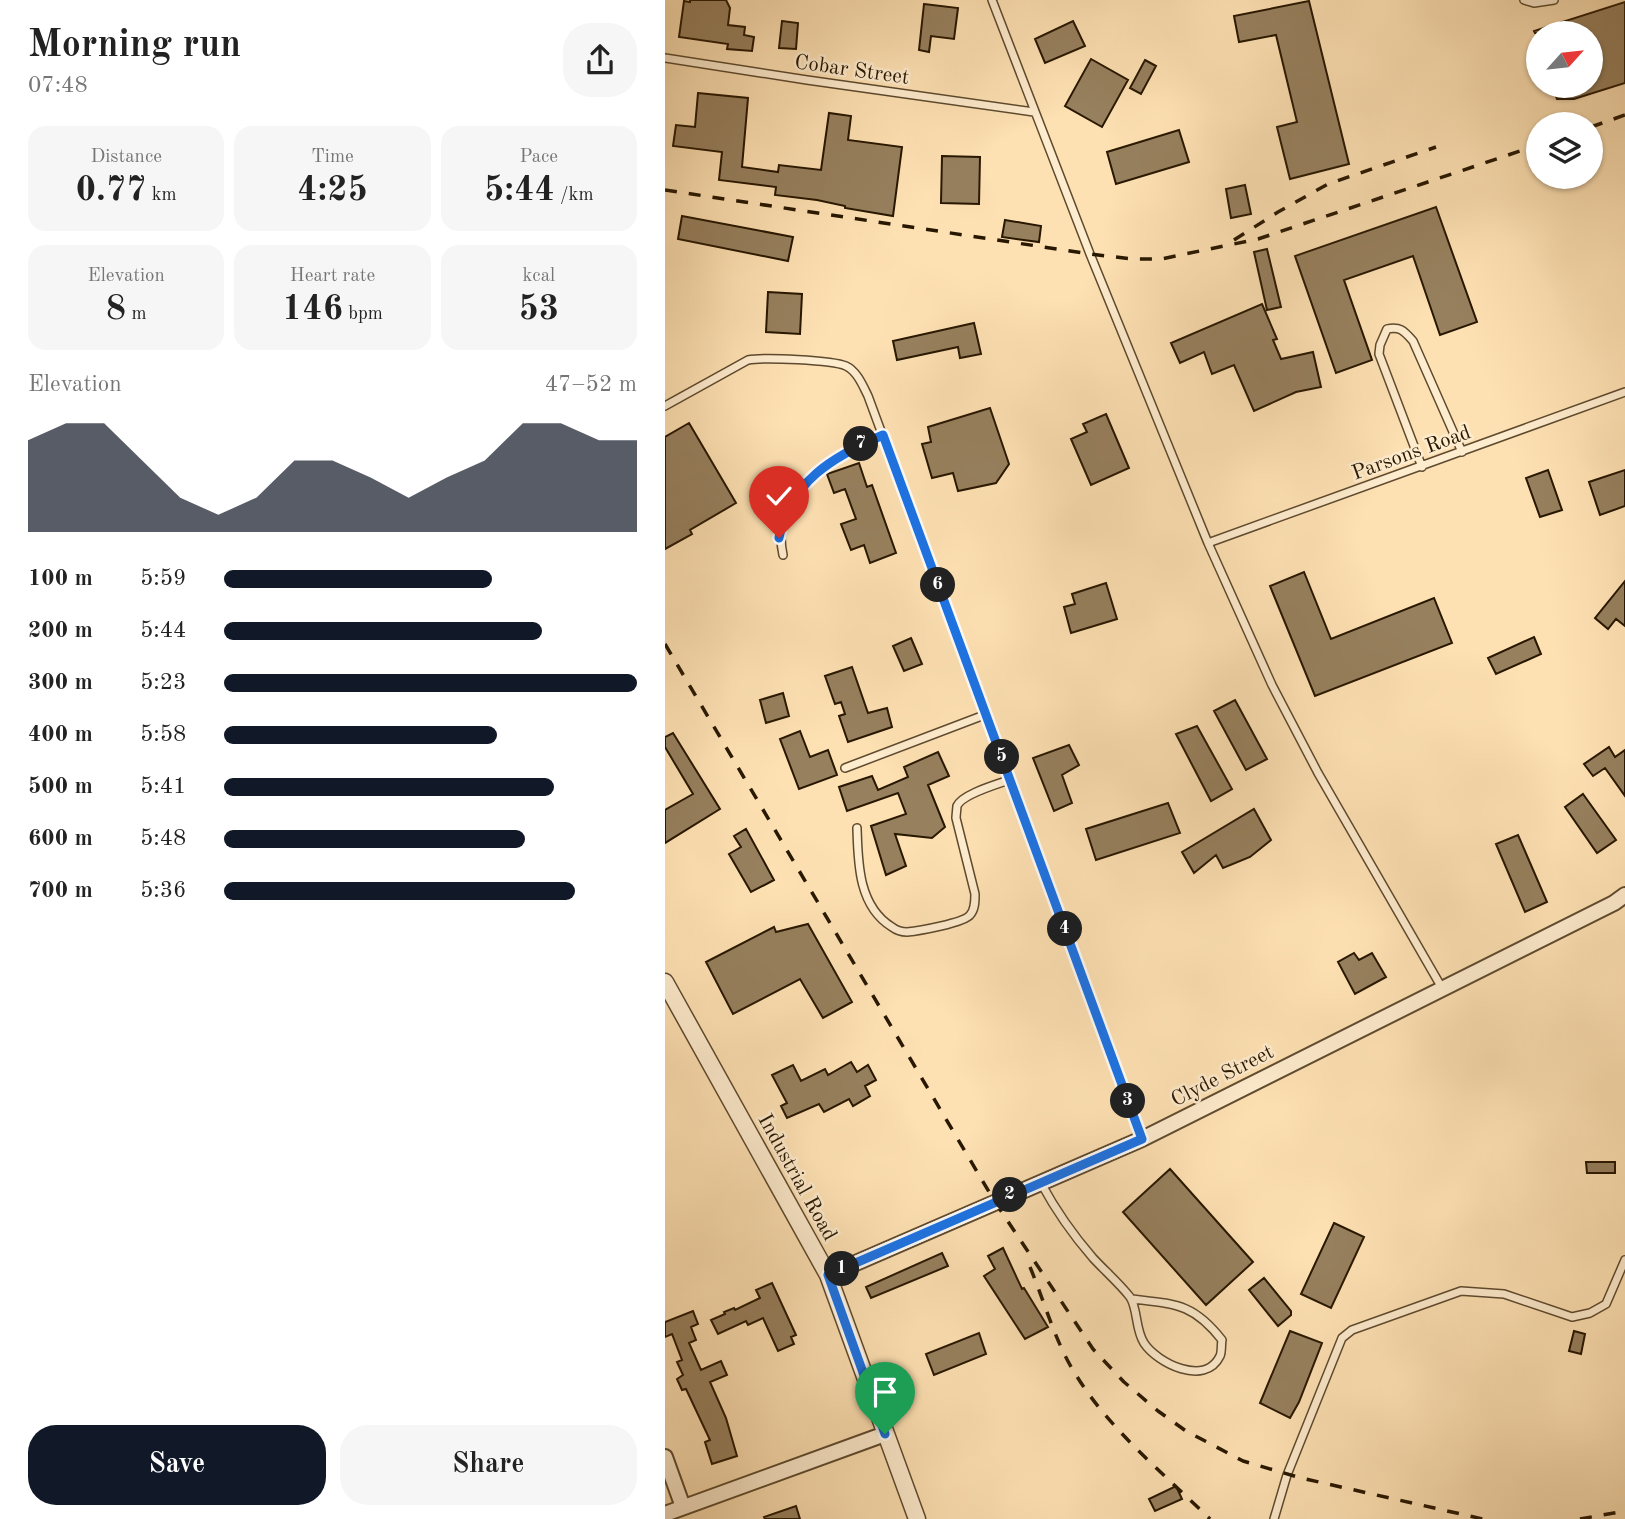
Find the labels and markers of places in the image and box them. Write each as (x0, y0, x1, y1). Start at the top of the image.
pin: 7 (843, 426, 879, 462)
pin (749, 466, 809, 538)
pin: 6 (921, 568, 955, 602)
pin: 5 (985, 740, 1019, 774)
pin: 4 (1047, 912, 1083, 946)
pin: 3 (1111, 1084, 1145, 1118)
pin: 2 (993, 1178, 1027, 1212)
pin: 1 (825, 1252, 859, 1286)
pin (855, 1362, 915, 1434)

